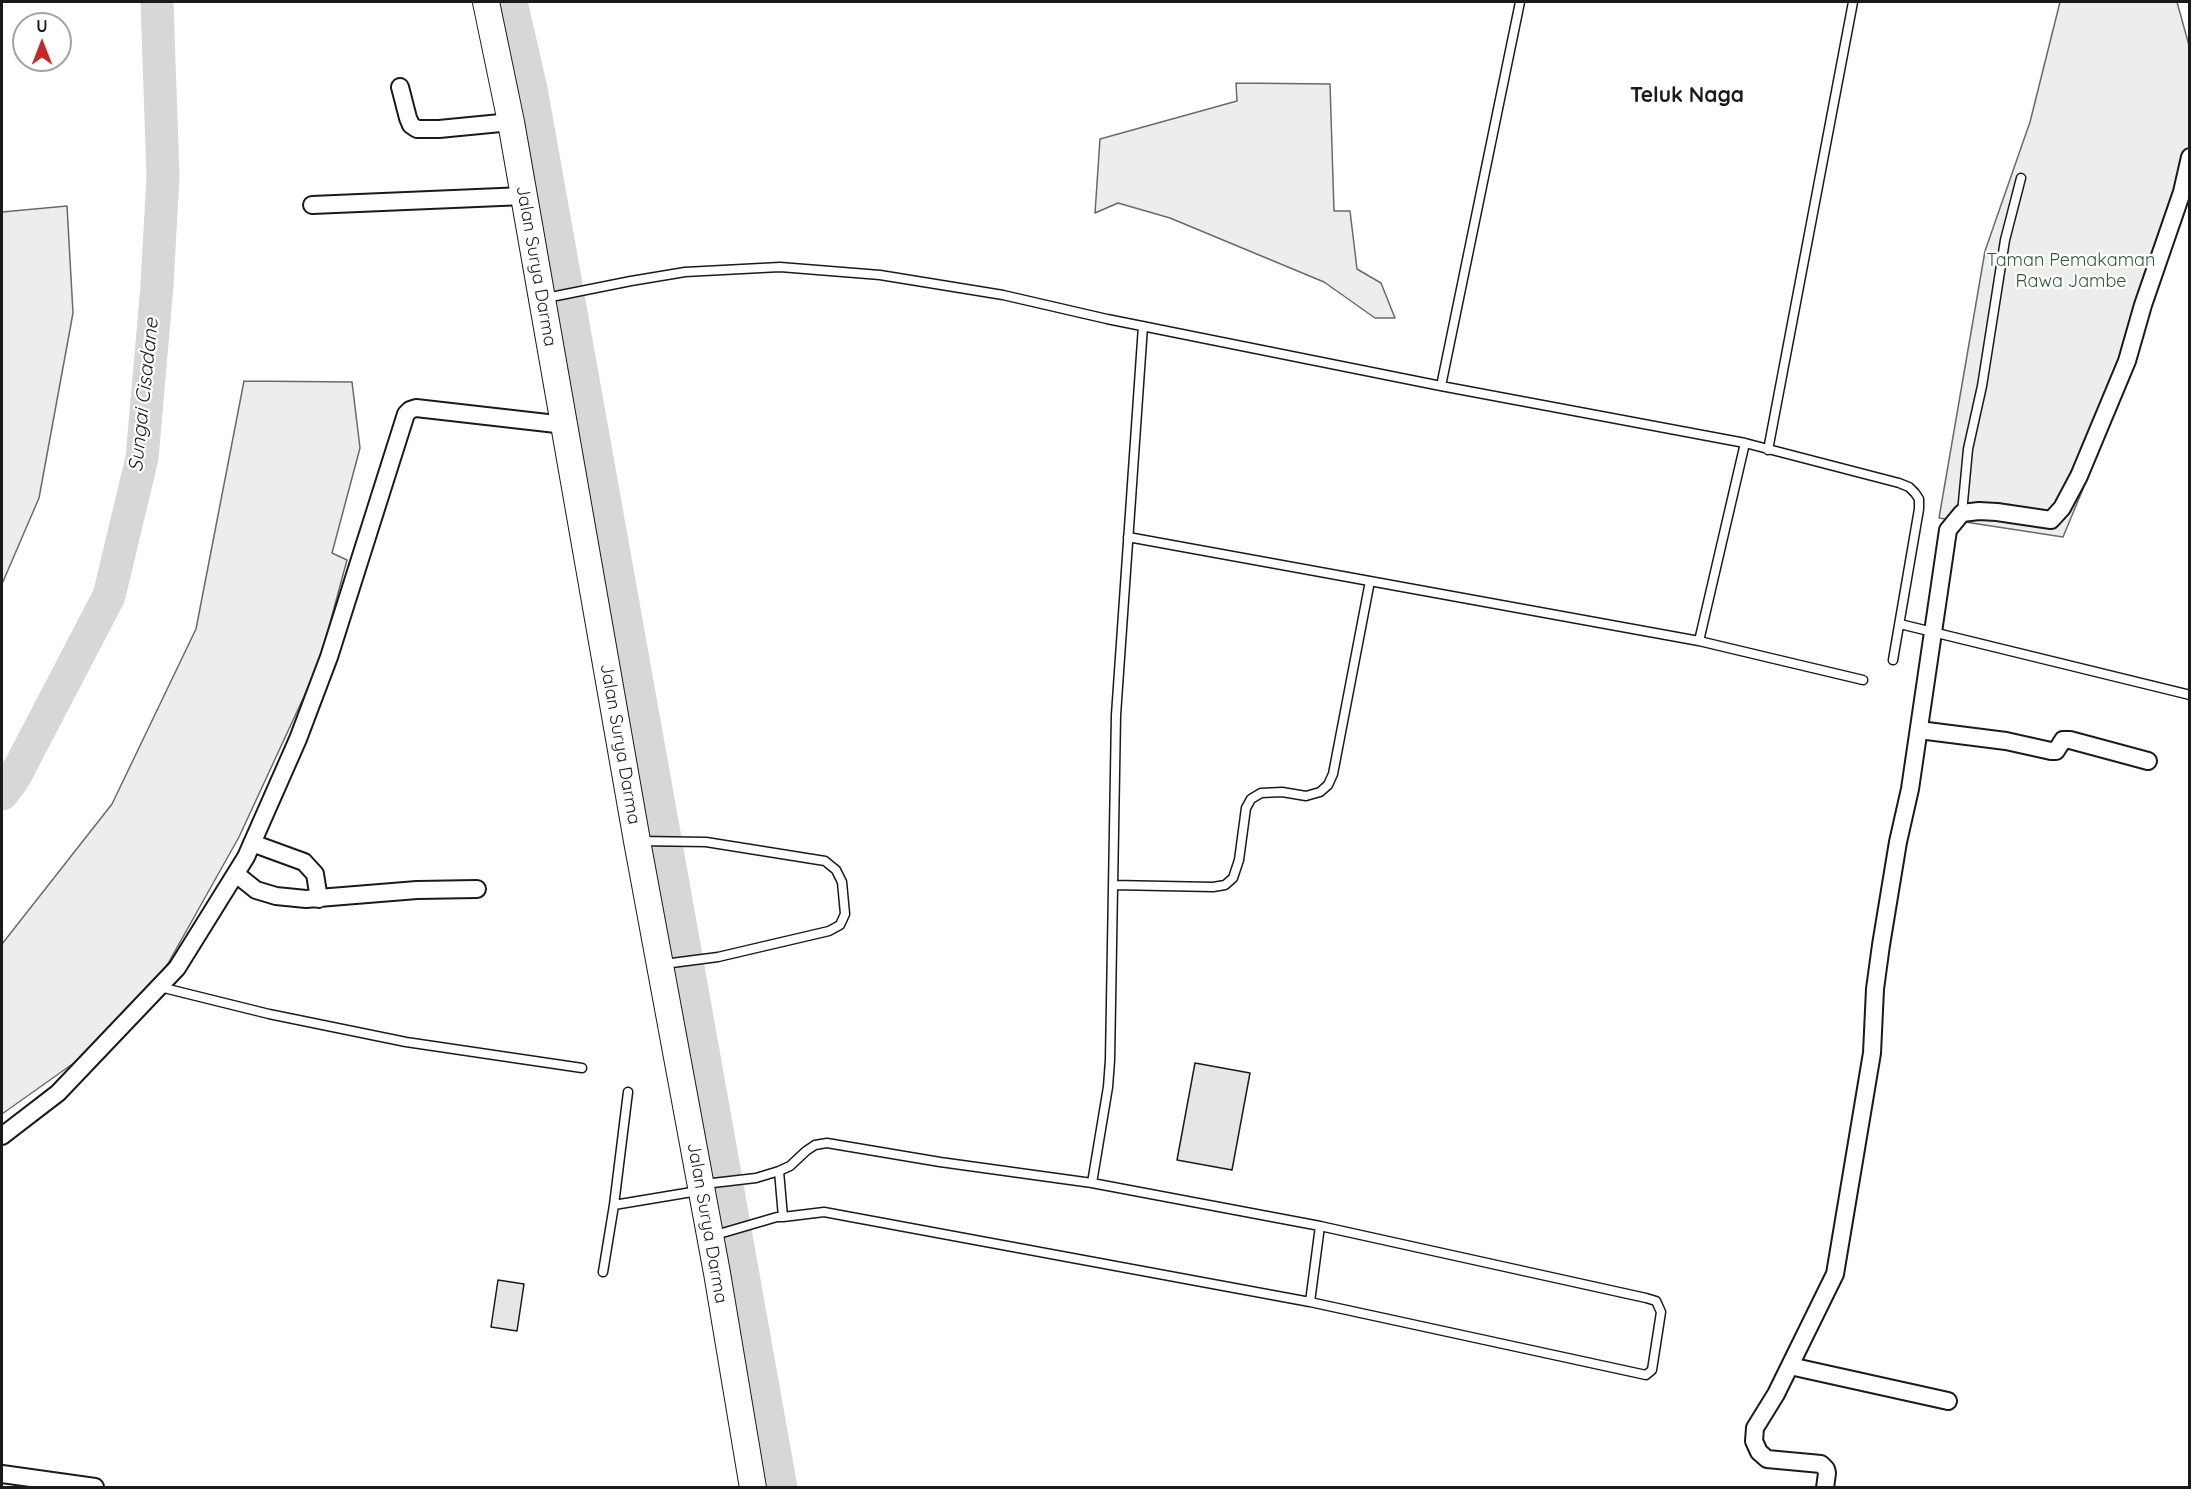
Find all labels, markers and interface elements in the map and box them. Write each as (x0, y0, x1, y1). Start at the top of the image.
north arrow (12, 12, 72, 72)
text: U (36, 16, 48, 36)
district label: Teluk Naga (1630, 83, 1744, 109)
street label: Jalan Surya Darma (511, 184, 561, 348)
park label: Taman Pemakaman Rawa Jambe (1987, 250, 2155, 292)
water label: Sungai Cisadane (124, 317, 164, 473)
street label: Jalan Surya Darma (595, 662, 645, 826)
street label: Jalan Surya Darma (682, 1141, 732, 1305)

